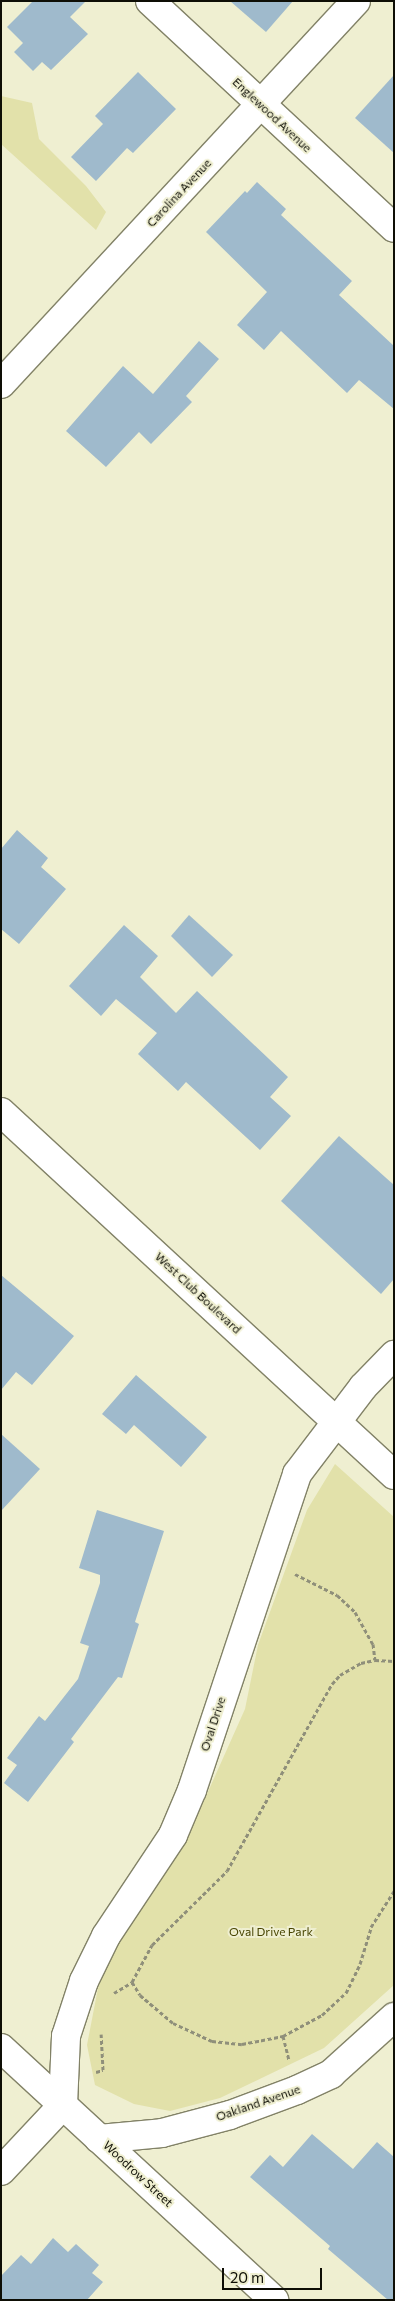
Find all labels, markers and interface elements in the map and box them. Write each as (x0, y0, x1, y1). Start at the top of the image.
street label: Englewood Avenue (230, 75, 314, 155)
street label: Carolina Avenue (144, 156, 214, 230)
street label: West Club Boulevard (152, 1249, 244, 1337)
street label: Oval Drive (197, 1695, 229, 1753)
park label: Oval Drive Park (229, 1925, 313, 1939)
street label: Oakland Avenue (214, 2082, 302, 2124)
street label: Woodrow Street (100, 2138, 176, 2210)
scale bar (225, 2258, 325, 2290)
text: 20 m (230, 2268, 264, 2286)

